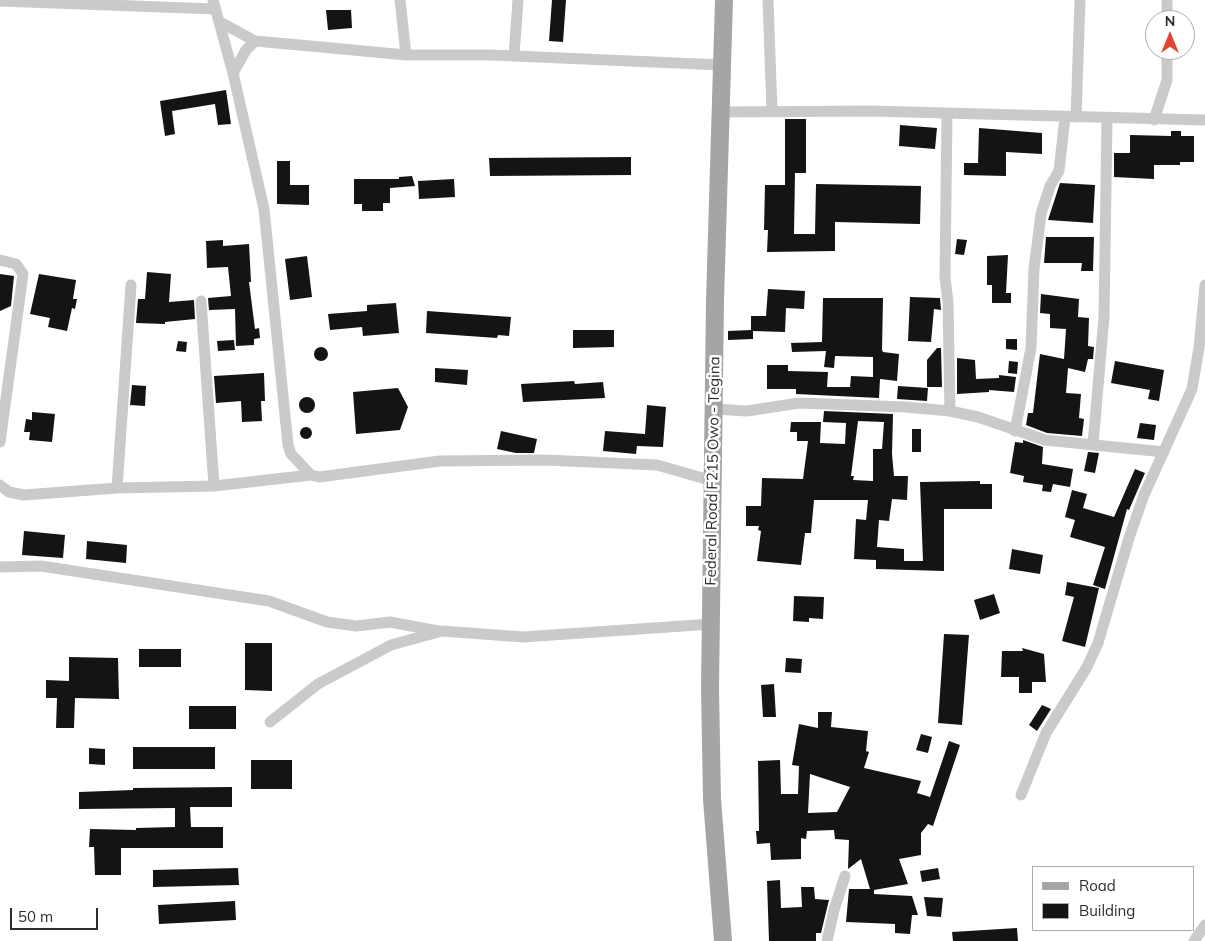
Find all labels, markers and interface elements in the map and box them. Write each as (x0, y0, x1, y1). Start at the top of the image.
north arrow (1145, 10, 1195, 60)
text: N (1165, 12, 1175, 30)
street label: Federal Road F215 Owo - Tegina (702, 356, 724, 586)
legend (1032, 866, 1195, 931)
text: Road (1079, 876, 1116, 895)
scale bar (12, 898, 100, 930)
text: Building (1079, 901, 1135, 920)
text: 50 m (18, 907, 53, 926)

